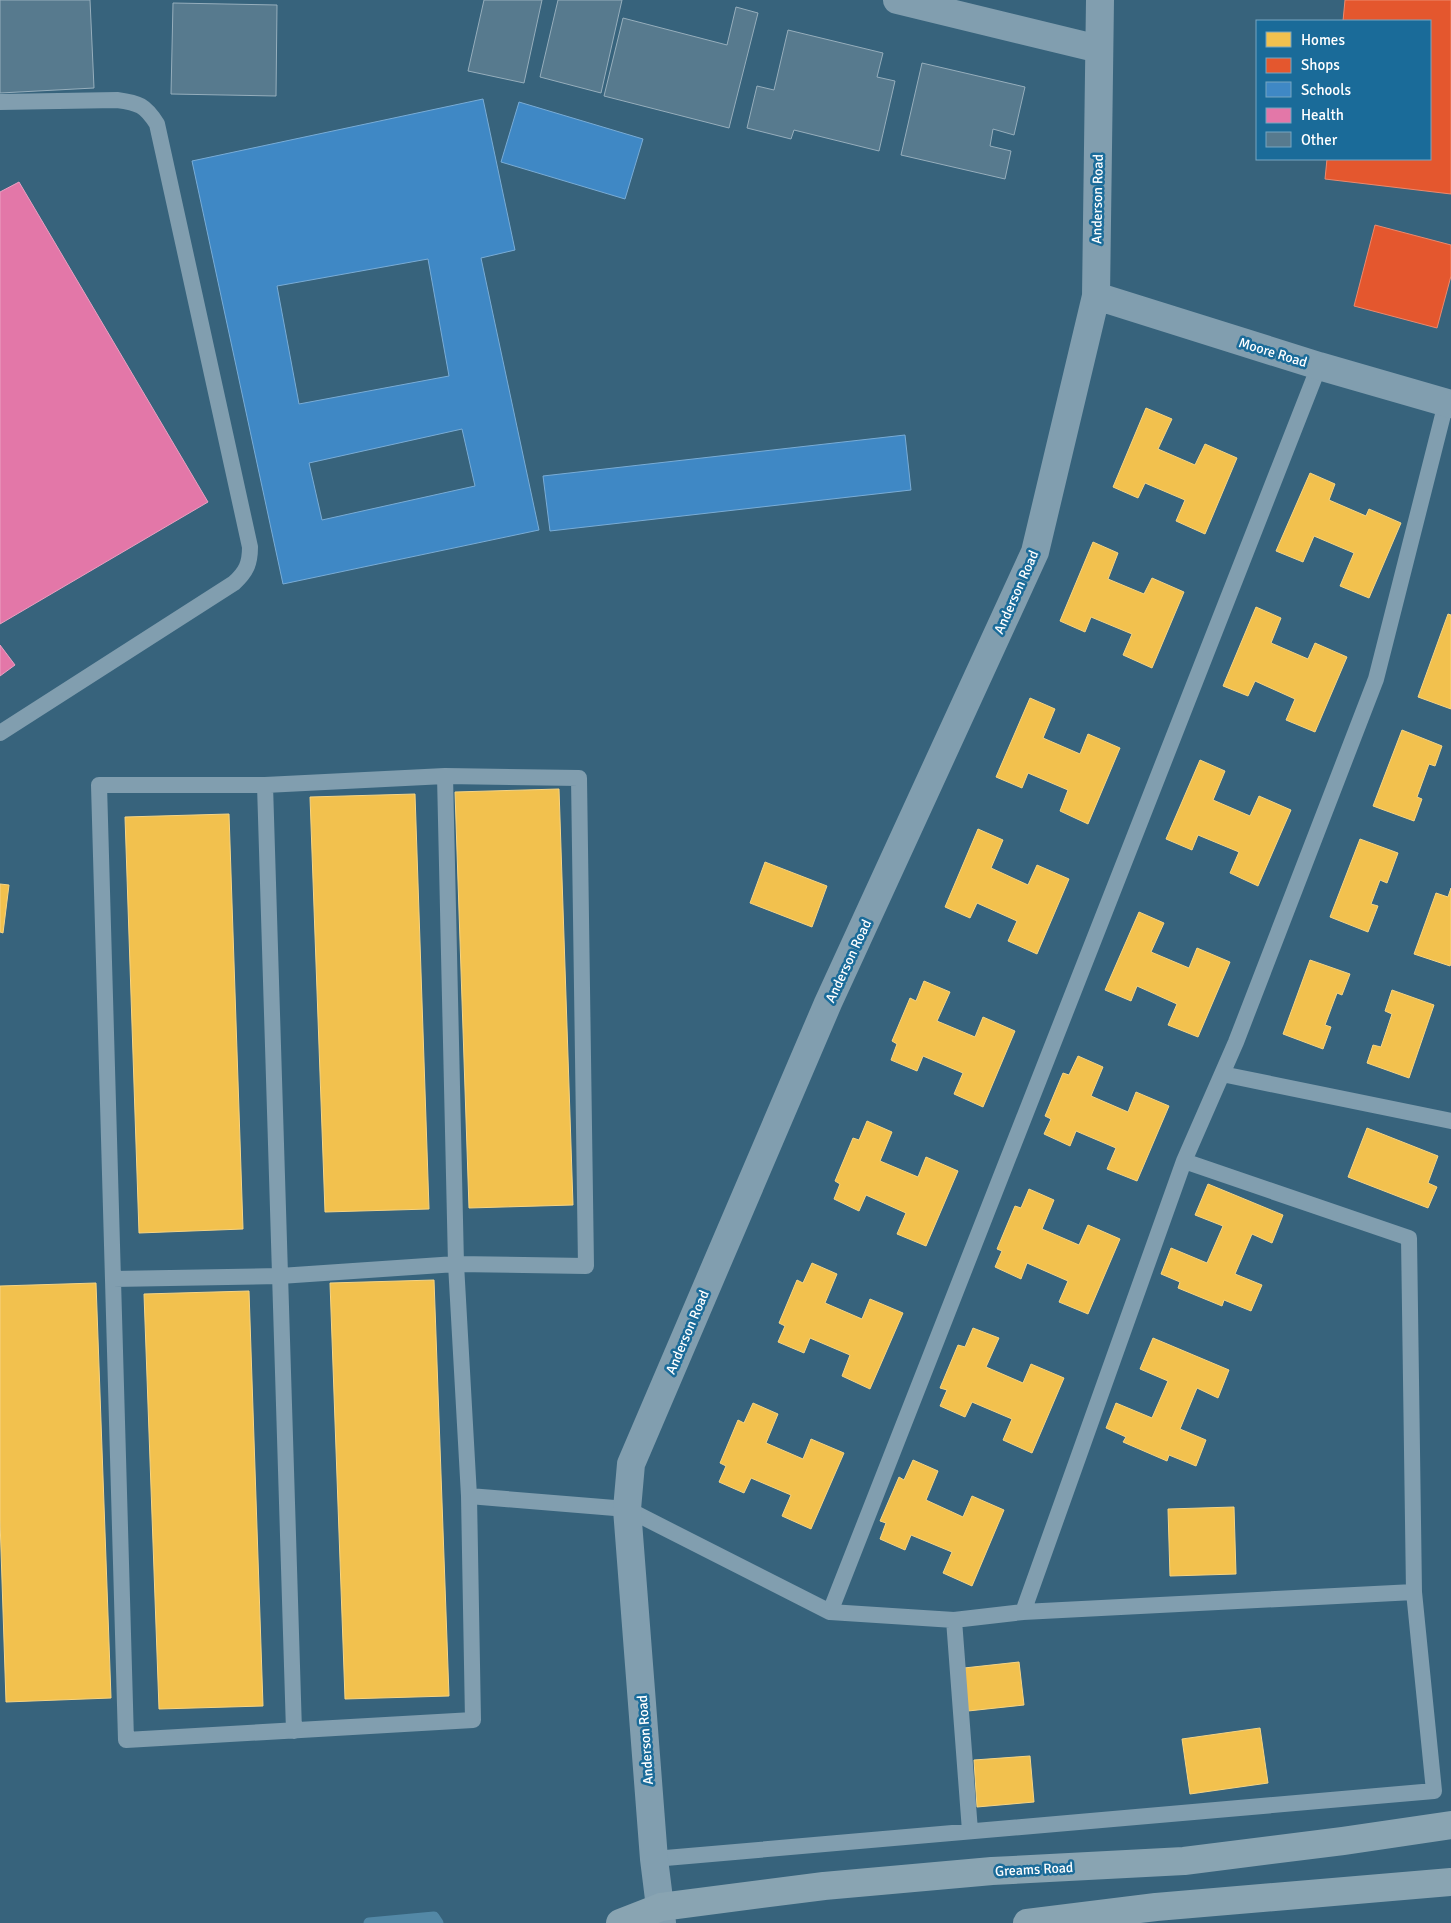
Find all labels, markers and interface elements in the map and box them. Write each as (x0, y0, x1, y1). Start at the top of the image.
legend (1256, 20, 1431, 160)
text: Homes (1301, 31, 1345, 49)
text: Shops (1301, 56, 1340, 74)
text: Schools (1301, 81, 1352, 99)
text: Health (1301, 106, 1344, 124)
text: Other (1301, 131, 1338, 149)
street label: Anderson Road (1088, 154, 1107, 244)
street label: Moore Road (1237, 334, 1309, 371)
street label: Anderson Road (990, 548, 1042, 637)
street label: Anderson Road (822, 917, 875, 1006)
street label: Anderson Road (662, 1288, 713, 1377)
street label: Anderson Road (634, 1695, 657, 1785)
street label: Greams Road (994, 1859, 1074, 1880)

